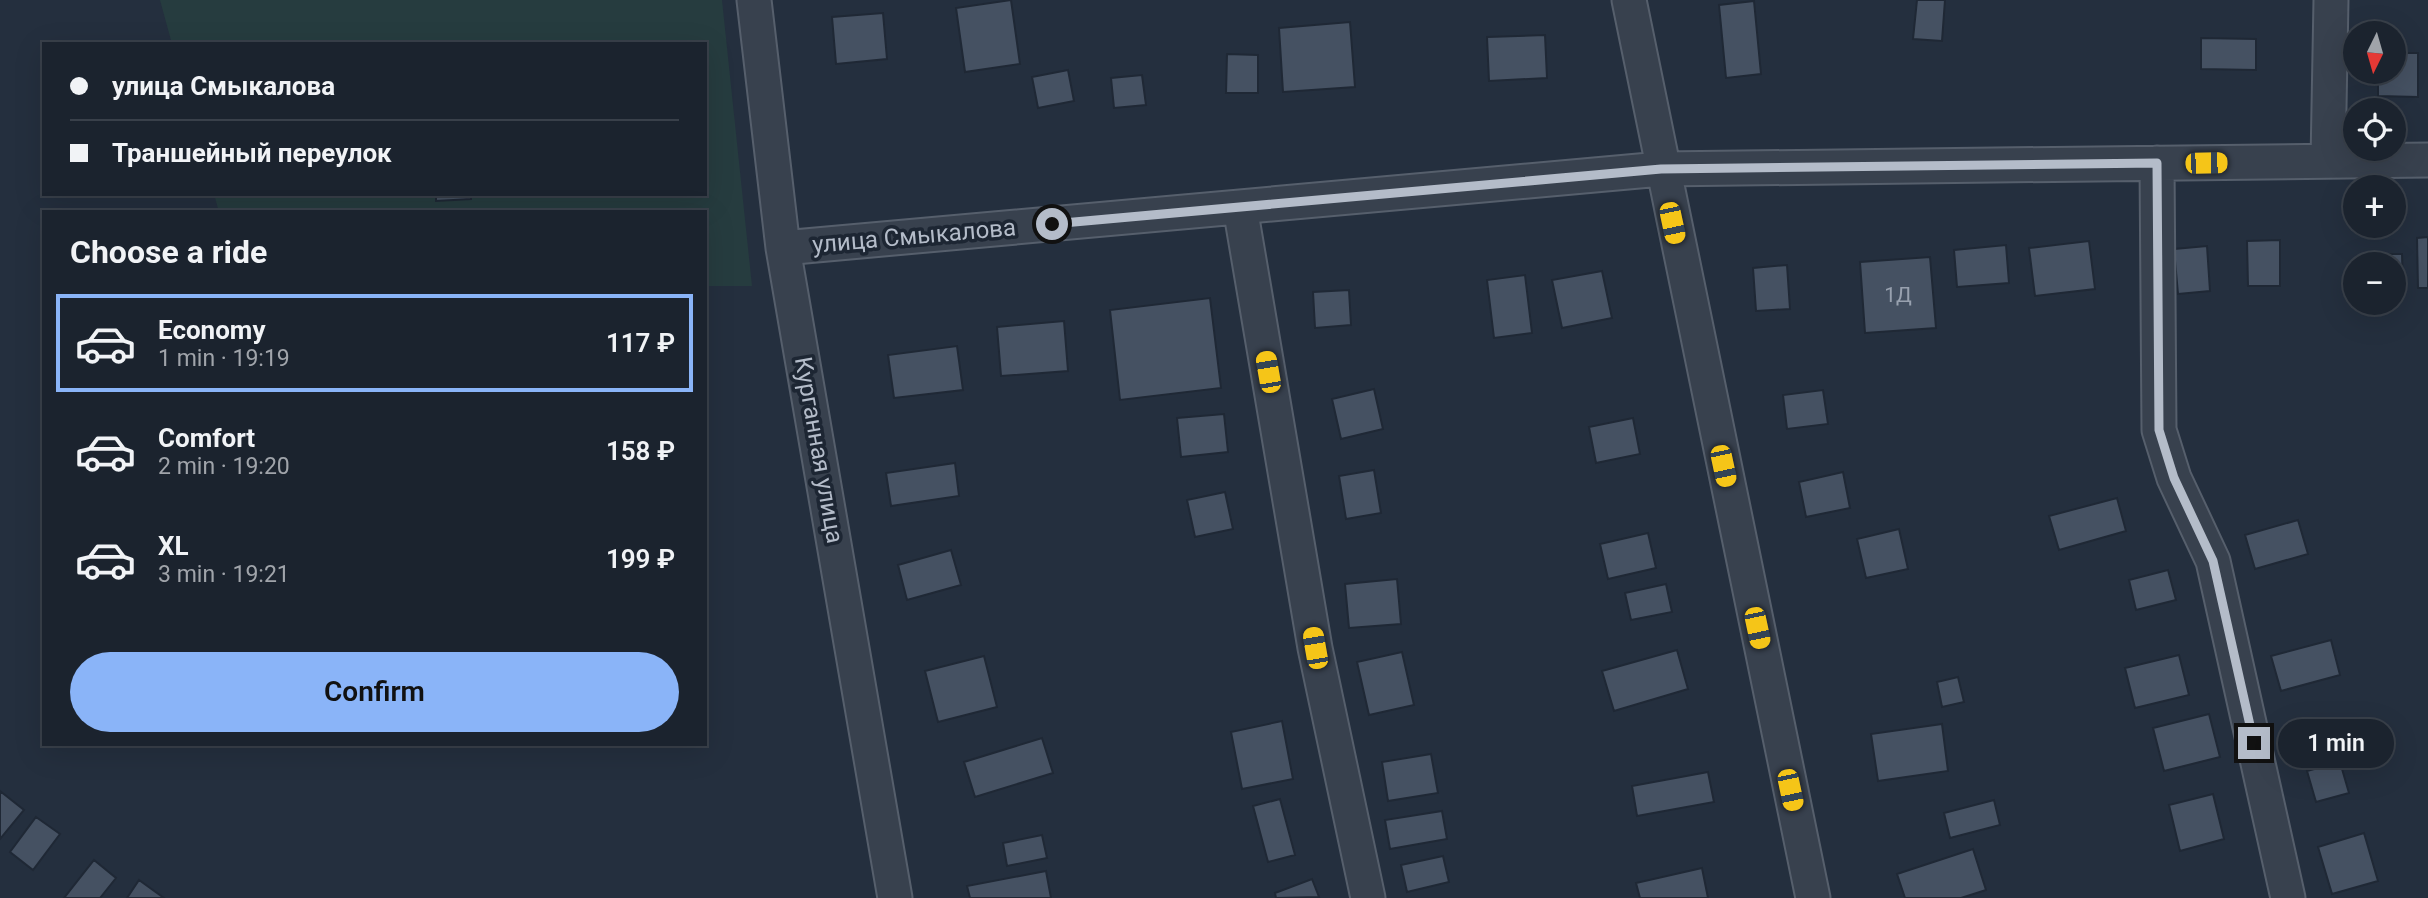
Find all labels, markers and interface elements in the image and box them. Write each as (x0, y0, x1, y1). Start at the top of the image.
north arrow (2343, 21, 2406, 84)
map controls (2343, 21, 2406, 315)
text: улица Смыкалова (112, 71, 335, 101)
button: locate (2343, 98, 2406, 161)
text: Траншейный переулок (112, 138, 392, 168)
car (2185, 152, 2228, 174)
button: + (2343, 175, 2406, 238)
car (1658, 200, 1687, 246)
route start (1036, 208, 1068, 240)
street label: улица Смыкалова (811, 213, 1017, 259)
text: Choose a ride (70, 233, 267, 271)
button: − (2343, 252, 2406, 315)
house number: 1Д (1884, 283, 1912, 307)
icon: car (74, 312, 137, 375)
text: Economy (158, 315, 265, 345)
text: 117 ₽ (606, 328, 675, 358)
text: 1 min · 19:19 (158, 345, 290, 372)
car (1255, 349, 1282, 395)
street label: Курганная улица (789, 355, 849, 545)
icon: car (74, 420, 137, 483)
text: Comfort (158, 423, 255, 453)
text: 158 ₽ (606, 436, 675, 466)
car (1709, 443, 1738, 489)
text: 2 min · 19:20 (158, 453, 290, 480)
icon: car (74, 528, 137, 591)
text: XL (158, 531, 189, 561)
text: 199 ₽ (606, 544, 675, 574)
text: 3 min · 19:21 (158, 561, 290, 588)
car (1743, 605, 1772, 651)
car (1302, 625, 1329, 671)
button: Confirm (70, 652, 679, 732)
callout: 1 min (2278, 718, 2394, 768)
route end (2238, 727, 2270, 759)
text: 1 min (2307, 730, 2365, 757)
car (1776, 767, 1805, 813)

